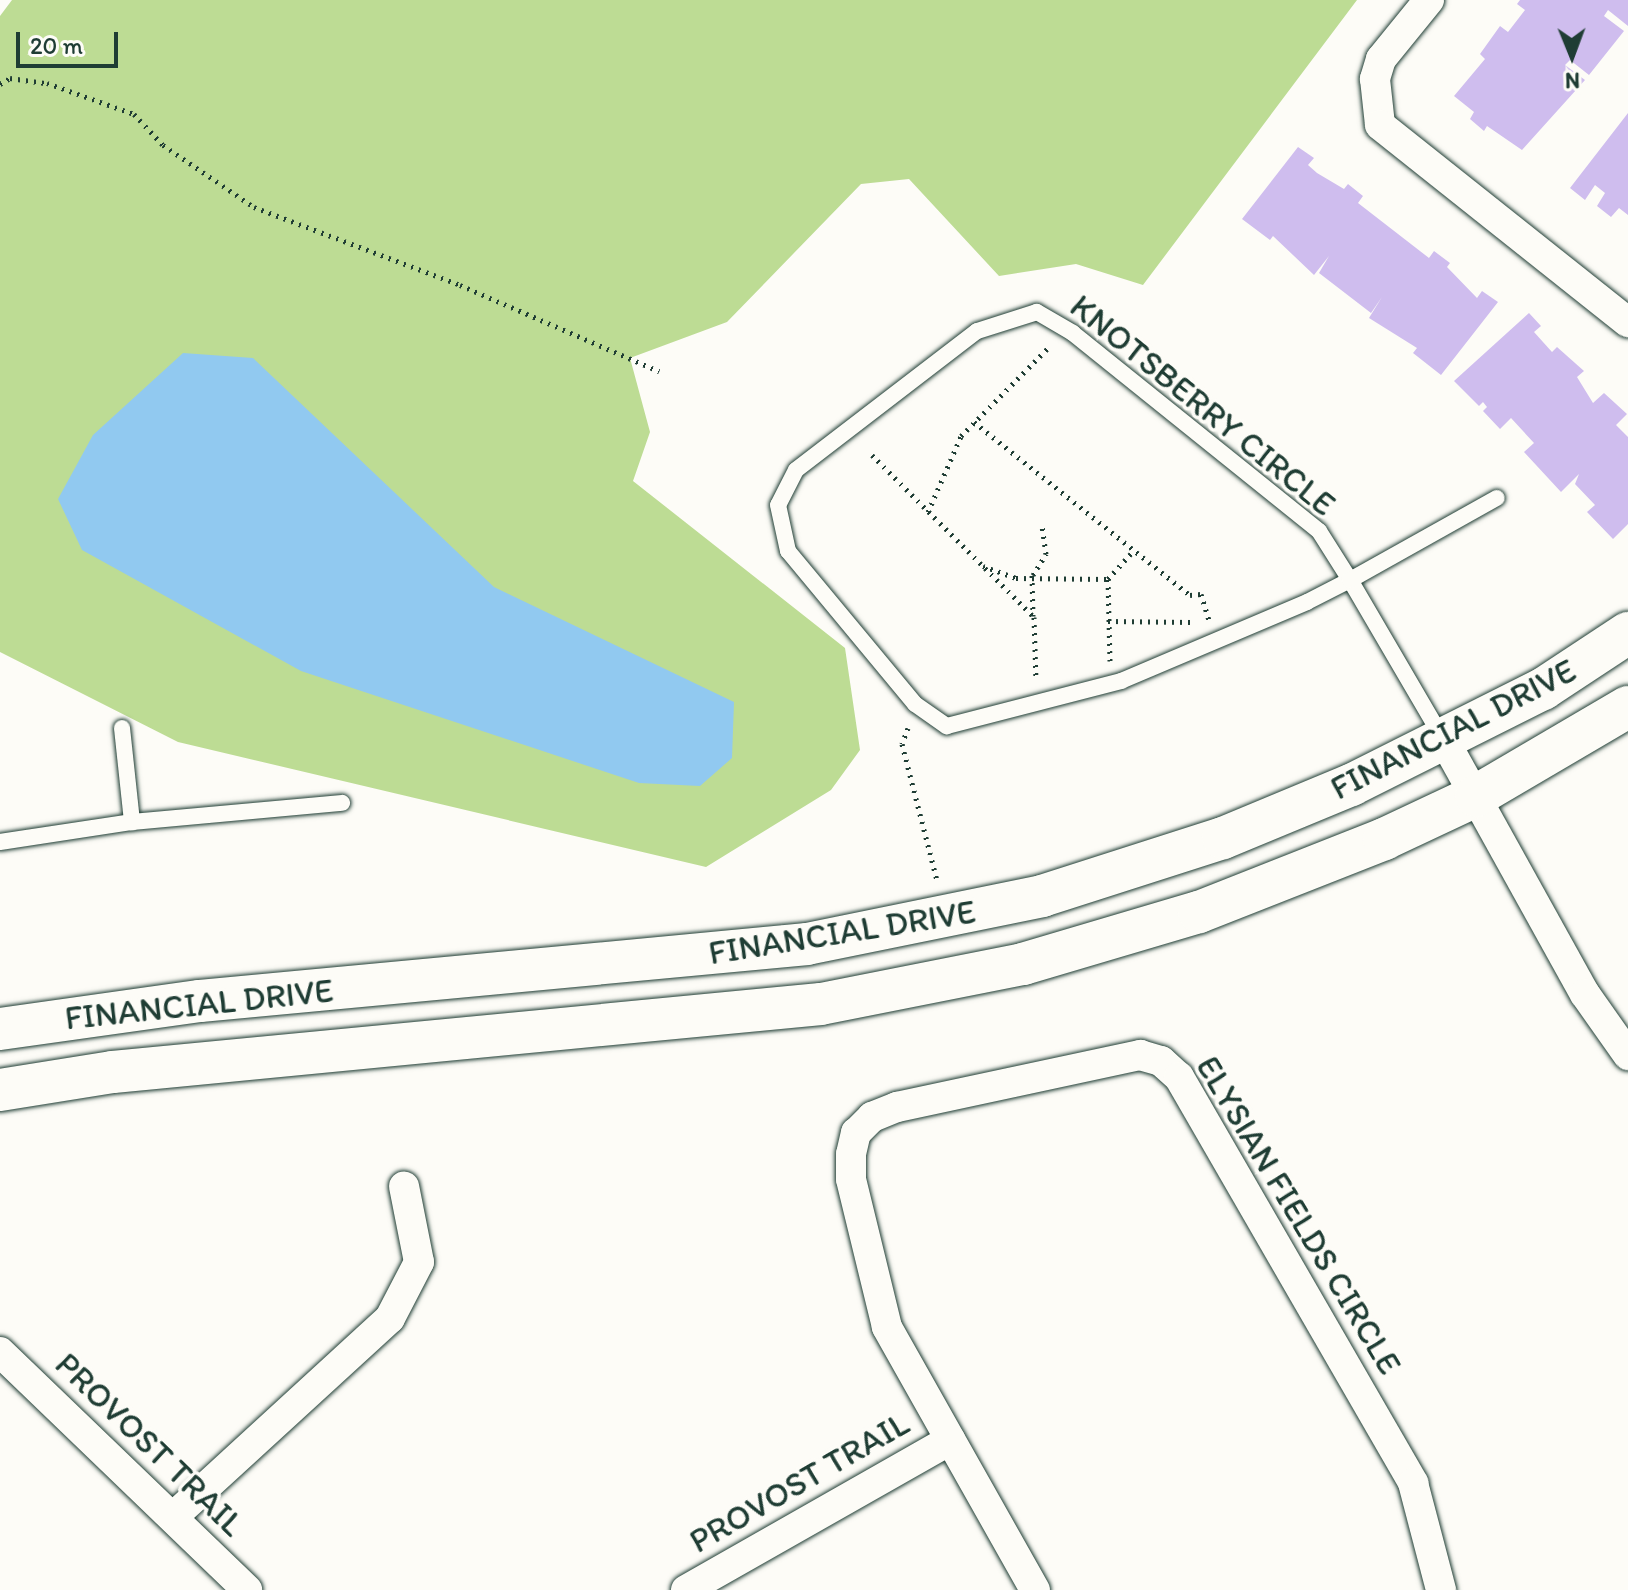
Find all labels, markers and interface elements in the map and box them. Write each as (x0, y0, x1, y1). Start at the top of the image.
scale bar (20, 16, 122, 66)
north arrow (1532, 16, 1612, 96)
text: 20 m (30, 31, 83, 60)
text: N (1565, 67, 1580, 94)
street label: KNOTSBERRY CIRCLE (1062, 285, 1344, 525)
street label: FINANCIAL DRIVE (1322, 649, 1584, 809)
street label: FINANCIAL DRIVE (703, 890, 981, 974)
street label: FINANCIAL DRIVE (60, 969, 338, 1039)
street label: ELYSIAN FIELDS CIRCLE (1188, 1048, 1410, 1382)
street label: PROVOST TRAIL (48, 1345, 252, 1543)
street label: PROVOST TRAIL (683, 1403, 915, 1561)

